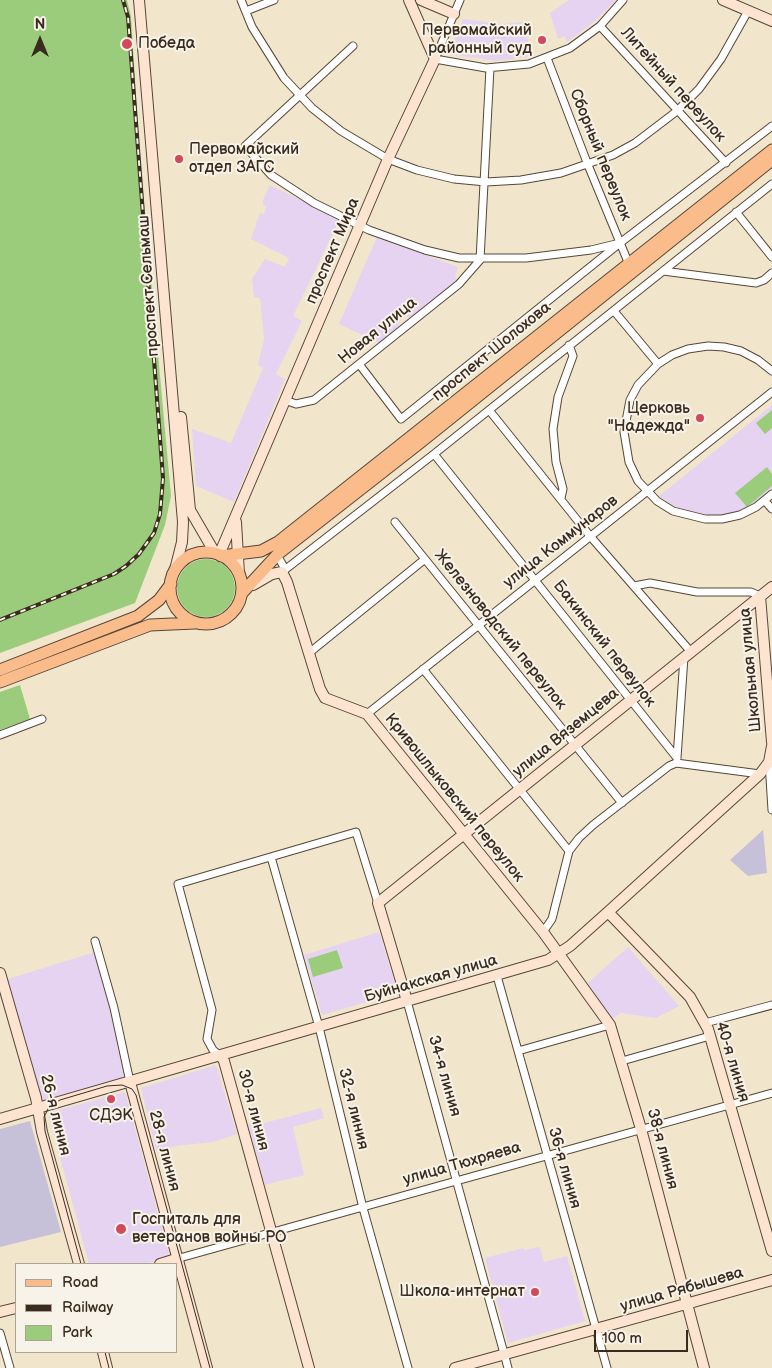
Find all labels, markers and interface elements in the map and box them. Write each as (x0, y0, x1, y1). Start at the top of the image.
north arrow (15, 15, 65, 65)
text: N (35, 16, 45, 33)
place label: Первомайский районный суд (422, 21, 532, 59)
street label: Литейный переулок (616, 24, 730, 146)
place label: Победа (138, 34, 195, 54)
marker: Первомайский районный суд (536, 34, 548, 46)
marker: Победа (120, 37, 134, 51)
street label: Сборный переулок (565, 86, 635, 224)
place label: Первомайский отдел ЗАГС (189, 140, 299, 178)
marker: Первомайский отдел ЗАГС (173, 153, 185, 165)
street label: проспект Мира (302, 195, 364, 307)
street label: проспект Сельмаш (134, 214, 164, 358)
street label: Новая улица (335, 293, 421, 369)
street label: проспект Шолохова (429, 298, 555, 406)
place label: Церковь "Надежда" (608, 399, 690, 437)
marker: Церковь "Надежда" (694, 412, 706, 424)
street label: улица Коммунаров (500, 491, 622, 593)
street label: Железноводский переулок (430, 546, 570, 714)
street label: Бакинский переулок (549, 577, 659, 711)
street label: Школьная улица (736, 607, 766, 733)
street label: улица Вяземцева (509, 684, 623, 782)
street label: Кривошлыковский переулок (380, 710, 528, 886)
street label: Буйнакская улица (362, 951, 500, 1007)
street label: 40-я линия (711, 1019, 753, 1105)
street label: 34-я линия (423, 1033, 465, 1119)
street label: 32-я линия (334, 1066, 372, 1152)
street label: 30-я линия (233, 1067, 273, 1153)
street label: 26-я линия (36, 1072, 74, 1158)
marker: СДЭК (105, 1093, 117, 1105)
place label: СДЭК (89, 1106, 133, 1126)
street label: 38-я линия (642, 1106, 682, 1192)
street label: 28-я линия (144, 1109, 184, 1193)
street label: 36-я линия (543, 1125, 585, 1211)
street label: улица Тюхряева (401, 1138, 523, 1190)
place label: Госпиталь для ветеранов войны РО (132, 1210, 287, 1248)
marker: Госпиталь для ветеранов войны РО (114, 1222, 128, 1236)
legend (15, 1263, 178, 1353)
street label: улица Рябышева (618, 1263, 746, 1317)
text: Road (62, 1273, 98, 1292)
place label: Школа-интернат (399, 1282, 525, 1302)
marker: Школа-интернат (529, 1286, 541, 1298)
text: Railway (62, 1298, 113, 1317)
scale bar (597, 1320, 691, 1352)
text: Park (62, 1323, 92, 1342)
text: 100 m (602, 1329, 642, 1348)

